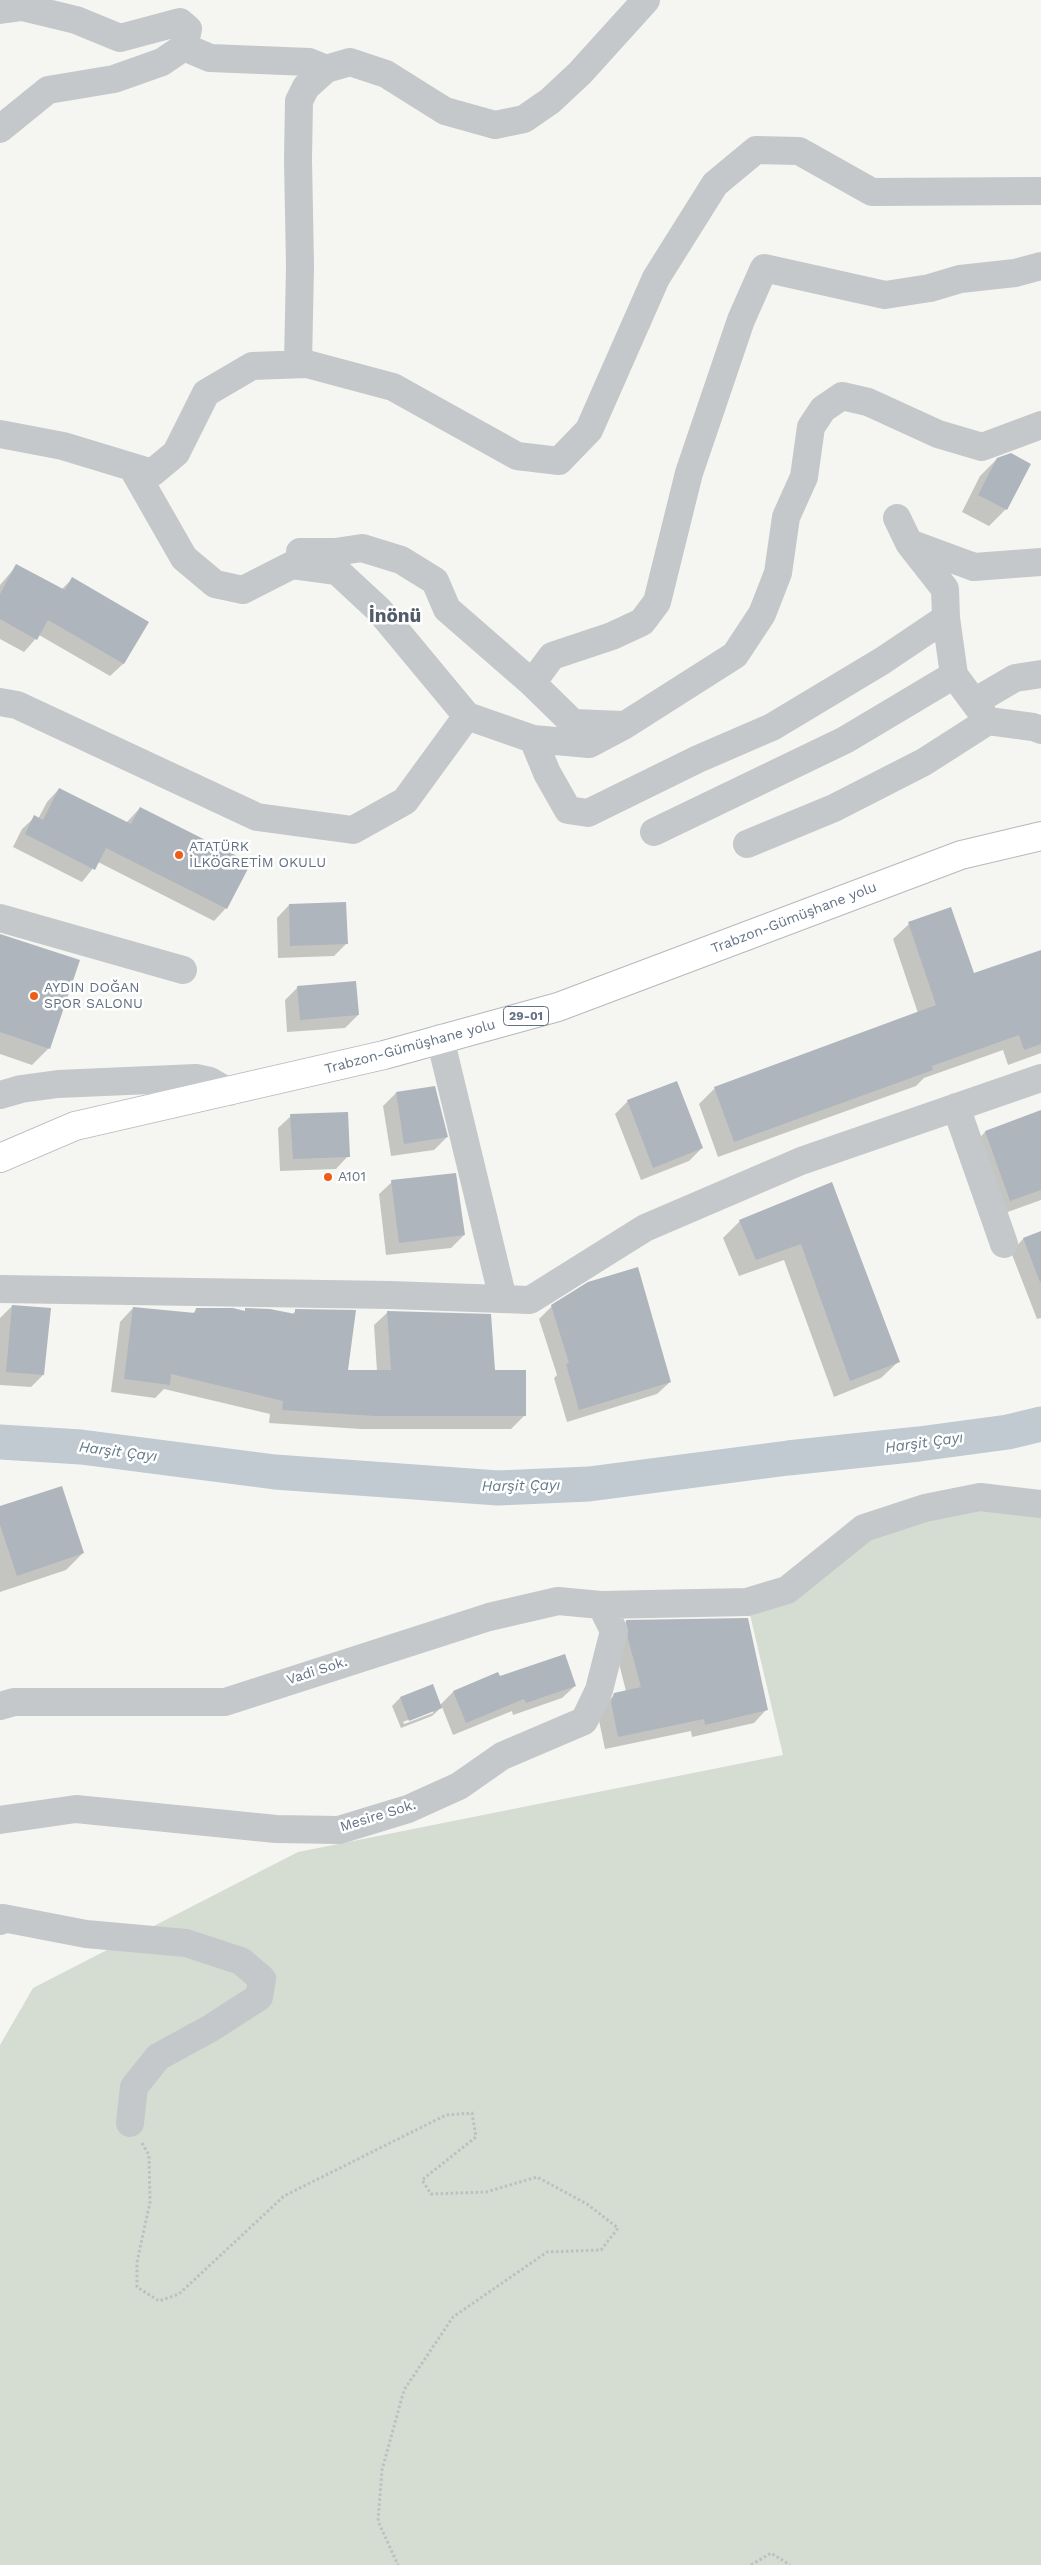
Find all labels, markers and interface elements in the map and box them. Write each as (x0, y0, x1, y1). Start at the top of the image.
district label: İnönü (369, 605, 421, 627)
place label: ATATÜRK İLKÖGRETİM OKULU (189, 839, 326, 872)
marker: ATATÜRK İLKÖGRETİM OKULU (173, 849, 185, 861)
street label: Trabzon-Gümüşhane yolu (709, 879, 879, 957)
place label: AYDIN DOĞAN SPOR SALONU (44, 980, 143, 1012)
marker: AYDIN DOĞAN SPOR SALONU (28, 990, 40, 1002)
road number: 29-01 (504, 1006, 548, 1026)
street label: Trabzon-Gümüşhane yolu (323, 1016, 497, 1078)
place label: A101 (338, 1169, 366, 1185)
marker: A101 (322, 1171, 334, 1183)
water label: Harşit Çayı (884, 1429, 964, 1457)
water label: Harşit Çayı (78, 1438, 158, 1466)
water label: Harşit Çayı (481, 1476, 561, 1496)
street label: Vadi Sok. (285, 1653, 349, 1689)
street label: Mesire Sok. (338, 1797, 418, 1835)

